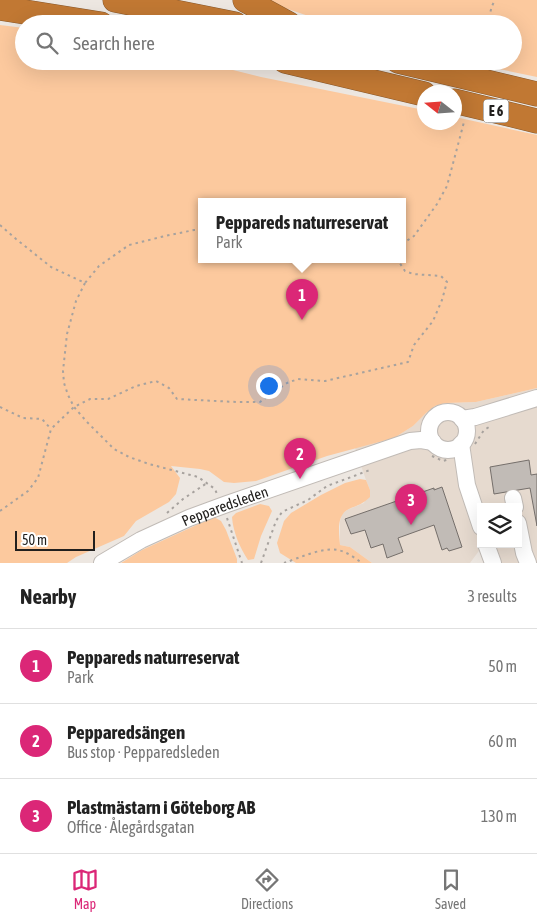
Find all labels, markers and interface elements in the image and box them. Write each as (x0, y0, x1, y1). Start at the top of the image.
search box (15, 15, 522, 70)
icon: search (33, 29, 61, 57)
text: Search here (73, 32, 155, 54)
north arrow (417, 85, 462, 130)
road number: E 6 (484, 100, 508, 122)
popup (198, 198, 406, 263)
text: Peppareds naturreservat (216, 211, 388, 233)
text: Park (216, 233, 243, 251)
pin: 1 (286, 279, 318, 320)
your location (256, 373, 282, 399)
pin: 2 (284, 438, 316, 479)
street label: Pepparedsleden (179, 482, 270, 529)
pin: 3 (395, 484, 427, 525)
map controls (477, 503, 522, 548)
button: layers (477, 503, 522, 548)
scale bar (15, 528, 95, 551)
text: 50 m (22, 532, 47, 548)
text: Nearby (20, 584, 76, 608)
text: 3 results (467, 587, 517, 605)
text: Peppareds naturreservat (67, 646, 239, 668)
text: 1 (32, 657, 40, 675)
text: 50 m (488, 657, 517, 675)
text: Park (67, 668, 94, 686)
text: Pepparedsängen (67, 721, 185, 743)
text: 2 (32, 732, 40, 750)
text: 60 m (488, 732, 517, 750)
text: Bus stop · Pepparedsleden (67, 743, 220, 761)
text: Plastmästarn i Göteborg AB (67, 796, 255, 818)
text: 3 (32, 807, 40, 825)
text: 130 m (481, 807, 517, 825)
text: Office · Ålegårdsgatan (67, 818, 195, 836)
tab: Map (71, 866, 99, 912)
tab: Directions (241, 866, 293, 912)
tab: Saved (435, 866, 466, 912)

